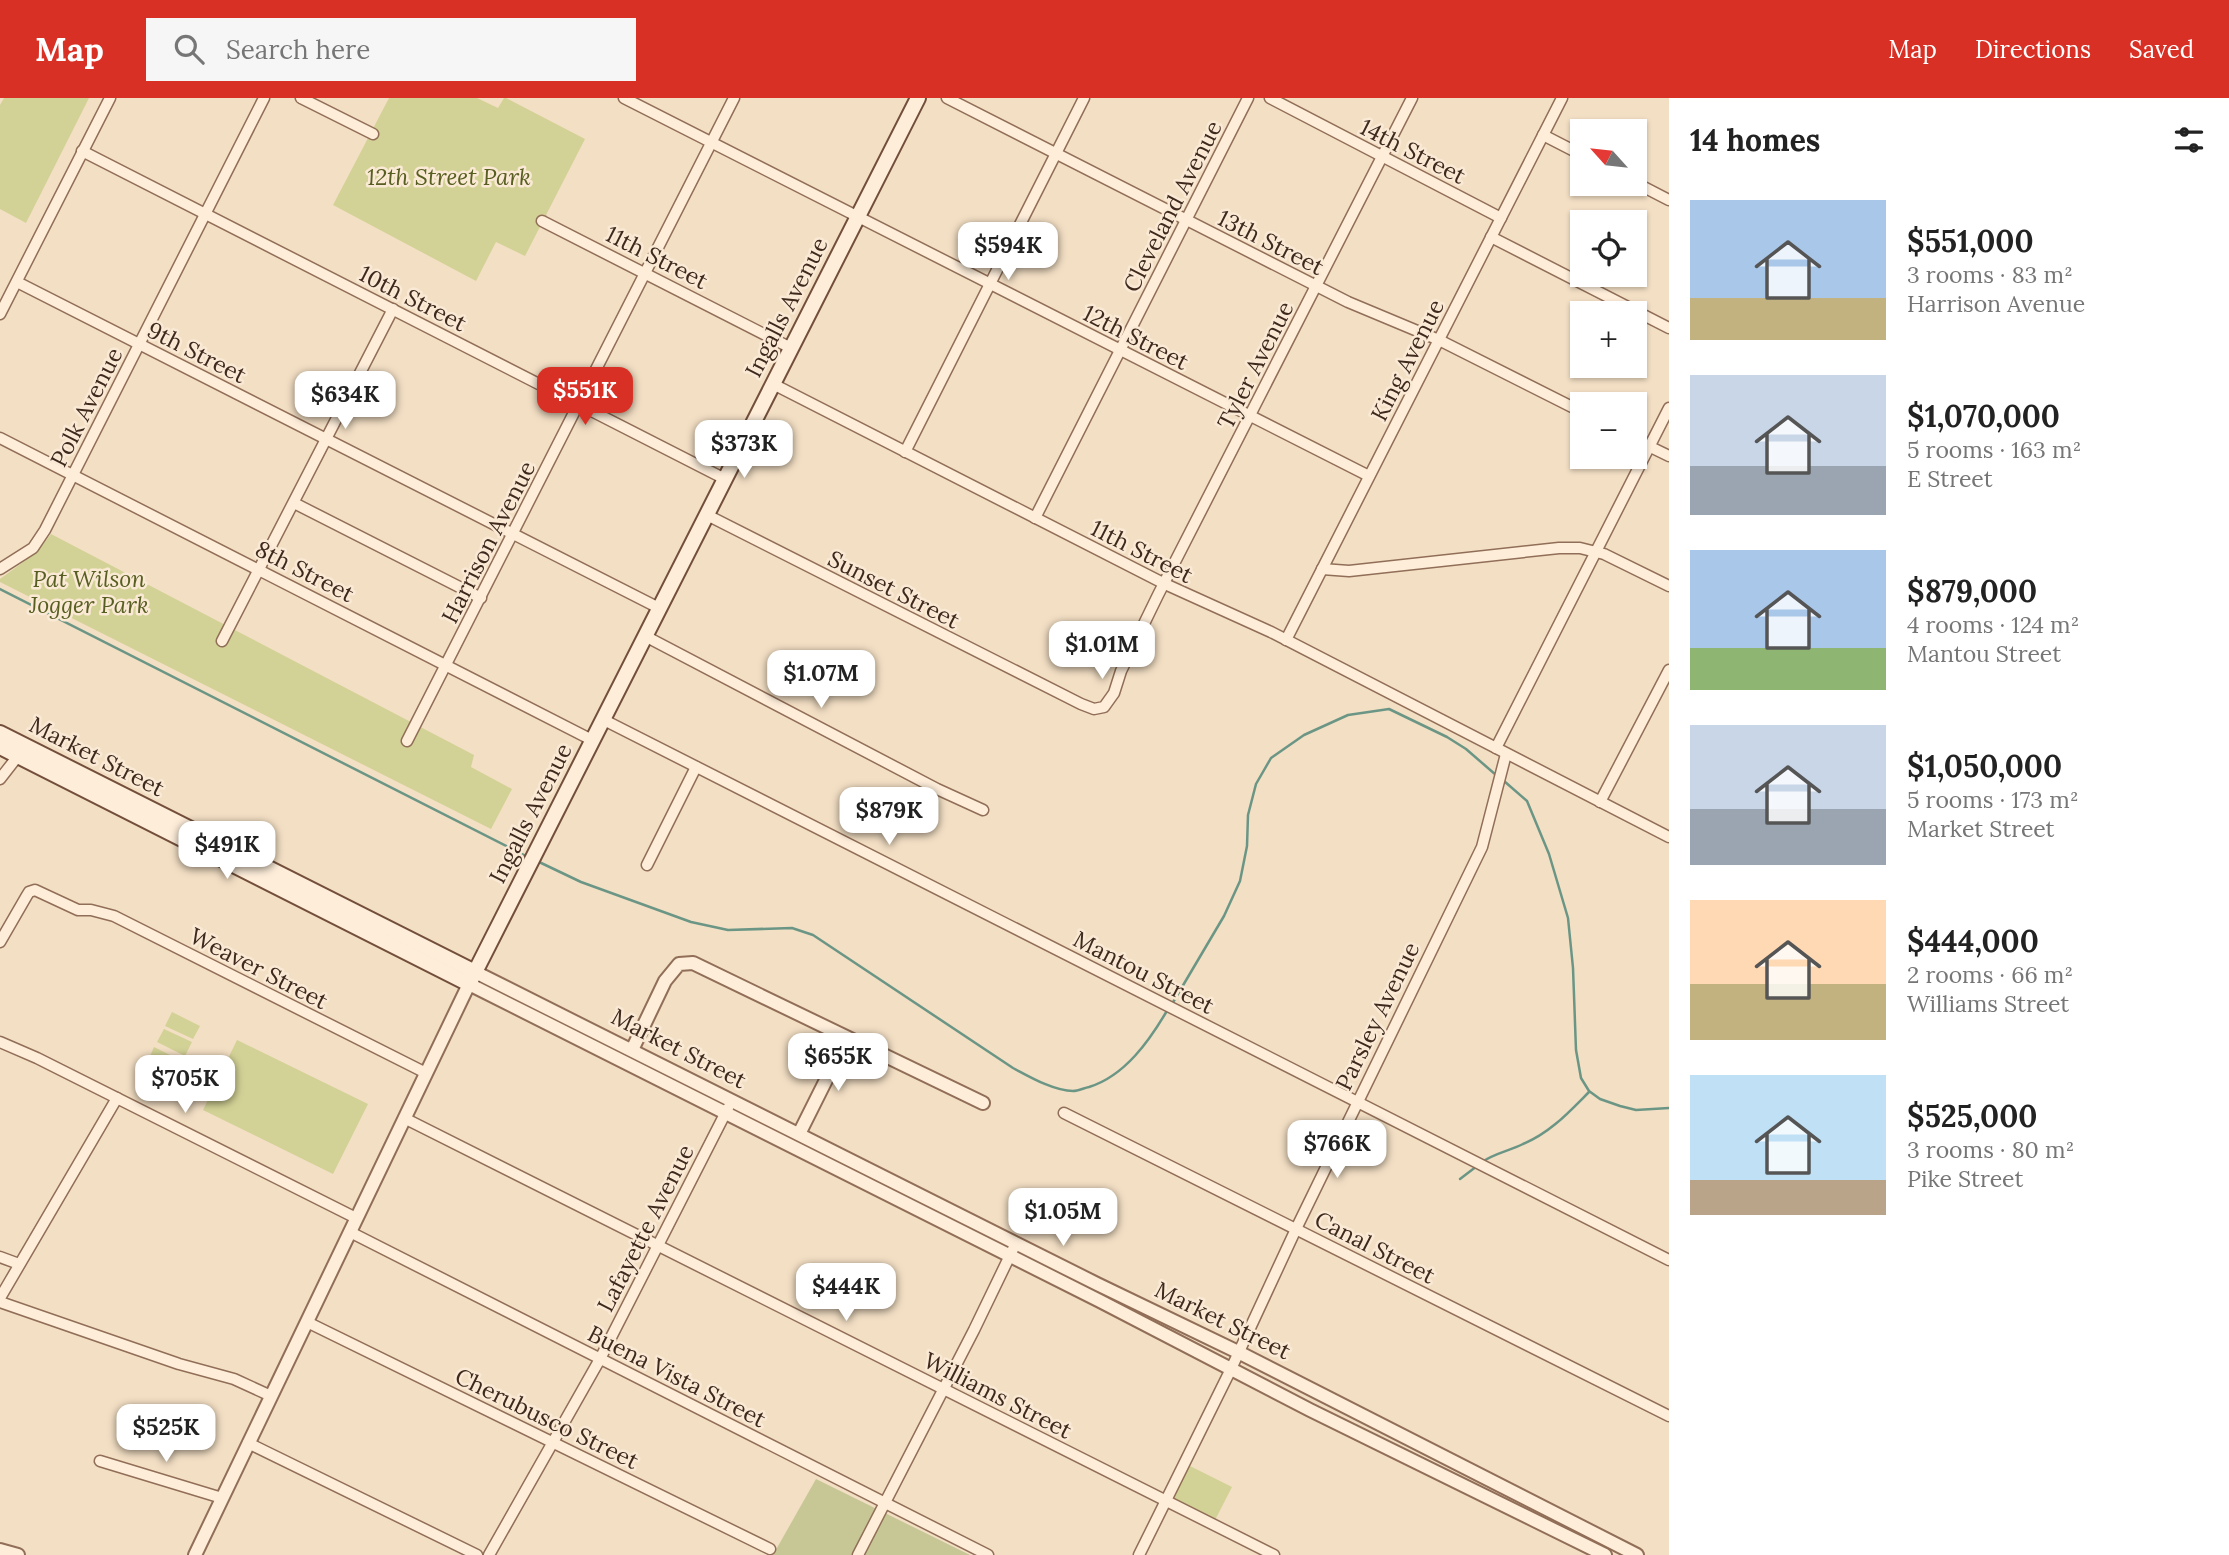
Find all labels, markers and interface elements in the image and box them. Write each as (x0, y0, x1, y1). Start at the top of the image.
search box (146, 18, 636, 81)
text: Map (35, 28, 104, 70)
icon: search (170, 30, 208, 68)
text: Search here (226, 33, 370, 66)
text: Map (1888, 34, 1937, 65)
text: Directions (1975, 34, 2091, 65)
text: Saved (2129, 34, 2194, 65)
street label: 14th Street (1355, 112, 1471, 190)
street label: Cleveland Avenue (1116, 115, 1228, 297)
north arrow (1570, 119, 1647, 196)
map controls (1570, 119, 1647, 469)
text: 14 homes (1690, 121, 1820, 159)
icon: filters (2170, 121, 2208, 159)
park label: 12th Street Park (367, 162, 531, 191)
street label: 13th Street (1213, 203, 1329, 281)
button: locate (1570, 210, 1647, 287)
street label: 11th Street (601, 219, 713, 295)
pin: $594K (959, 222, 1057, 282)
text: $551,000 (1907, 222, 2034, 260)
icon: home (1746, 228, 1830, 312)
text: $594K (974, 230, 1042, 259)
street label: Ingalls Avenue (738, 232, 834, 382)
street label: 10th Street (354, 259, 472, 337)
text: 3 rooms · 83 m² (1907, 260, 2073, 289)
text: Harrison Avenue (1907, 289, 2085, 318)
street label: King Avenue (1364, 294, 1450, 426)
street label: Tyler Avenue (1210, 296, 1300, 434)
street label: 12th Street (1078, 298, 1194, 376)
button: + (1570, 301, 1647, 378)
street label: 9th Street (143, 315, 251, 389)
street label: Polk Avenue (44, 343, 128, 471)
pin: $551K (536, 368, 634, 427)
pin: $634K (296, 372, 394, 431)
text: $551K (553, 375, 617, 404)
text: $634K (311, 379, 379, 408)
button: − (1570, 392, 1647, 469)
text: $1,070,000 (1907, 397, 2060, 435)
icon: home (1746, 403, 1830, 487)
pin: $373K (695, 420, 793, 480)
text: $373K (711, 428, 777, 457)
text: 5 rooms · 163 m² (1907, 435, 2081, 464)
street label: Harrison Avenue (435, 456, 541, 628)
text: E Street (1907, 464, 1993, 493)
street label: 11th Street (1086, 513, 1198, 589)
street label: 8th Street (251, 534, 359, 608)
street label: Sunset Street (823, 543, 965, 635)
park label: Pat Wilson Jogger Park (28, 564, 149, 619)
text: $879,000 (1907, 572, 2037, 610)
icon: home (1746, 578, 1830, 662)
text: 4 rooms · 124 m² (1907, 610, 2079, 639)
pin: $1.01M (1045, 622, 1159, 681)
text: $1.01M (1065, 629, 1139, 658)
text: Mantou Street (1907, 639, 2061, 668)
pin: $1.07M (764, 650, 878, 710)
text: $1.07M (783, 658, 859, 687)
street label: Market Street (25, 710, 169, 802)
street label: Ingalls Avenue (482, 738, 578, 888)
text: $1,050,000 (1907, 747, 2062, 785)
icon: home (1746, 753, 1830, 837)
text: 5 rooms · 173 m² (1907, 785, 2079, 814)
pin: $879K (840, 788, 938, 847)
text: $879K (855, 795, 923, 824)
text: Market Street (1907, 814, 2055, 843)
pin: $491K (178, 822, 276, 881)
text: $491K (194, 829, 260, 858)
street label: Weaver Street (185, 921, 333, 1015)
text: $444,000 (1907, 922, 2039, 960)
street label: Mantou Street (1069, 924, 1219, 1020)
icon: home (1746, 928, 1830, 1012)
street label: Parsley Avenue (1329, 937, 1425, 1095)
text: 2 rooms · 66 m² (1907, 960, 2073, 989)
text: Williams Street (1907, 989, 2069, 1018)
street label: Market Street (607, 1002, 751, 1094)
pin: $655K (789, 1034, 887, 1093)
text: $655K (804, 1041, 872, 1070)
pin: $705K (136, 1056, 234, 1115)
text: $705K (151, 1063, 219, 1092)
text: $525,000 (1907, 1097, 2037, 1135)
icon: home (1746, 1103, 1830, 1187)
pin: $766K (1288, 1121, 1386, 1180)
text: $766K (1303, 1128, 1371, 1157)
text: 3 rooms · 80 m² (1907, 1135, 2074, 1164)
street label: Lafayette Avenue (590, 1139, 700, 1317)
text: Pike Street (1907, 1164, 2023, 1193)
pin: $1.05M (1006, 1188, 1120, 1248)
text: $1.05M (1024, 1196, 1102, 1225)
street label: Canal Street (1310, 1204, 1440, 1290)
pin: $444K (797, 1264, 895, 1323)
text: $444K (812, 1271, 880, 1300)
street label: Market Street (1150, 1275, 1296, 1365)
street label: Buena Vista Street (583, 1319, 771, 1433)
street label: Williams Street (919, 1345, 1077, 1445)
street label: Cherubusco Street (450, 1361, 644, 1475)
pin: $525K (117, 1404, 215, 1464)
text: $525K (133, 1412, 200, 1441)

